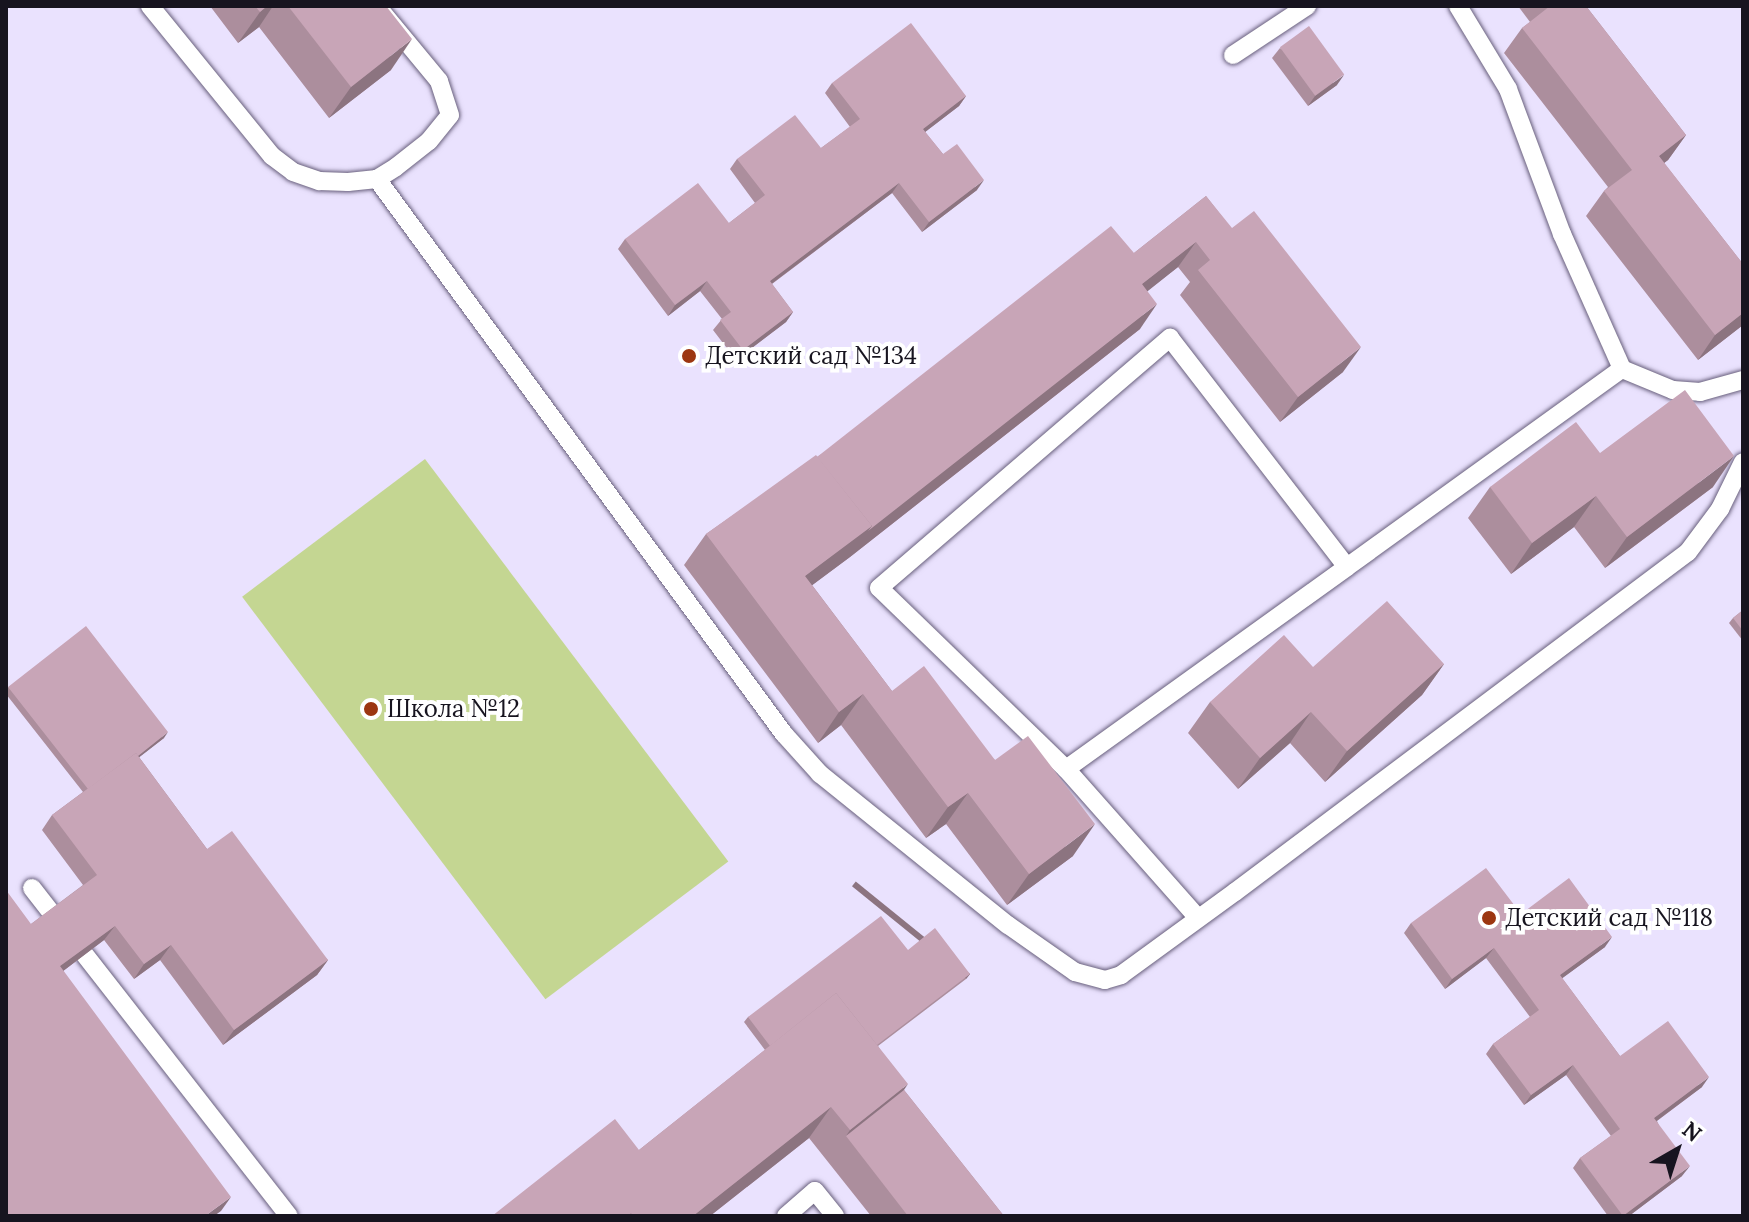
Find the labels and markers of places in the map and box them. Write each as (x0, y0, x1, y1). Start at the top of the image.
place label: Детский сад №134 (705, 342, 917, 370)
marker: Детский сад №134 (680, 347, 698, 365)
place label: Школа №12 (387, 695, 520, 723)
marker: Школа №12 (362, 700, 380, 718)
place label: Детский сад №118 (1505, 904, 1713, 932)
marker: Детский сад №118 (1480, 909, 1498, 927)

